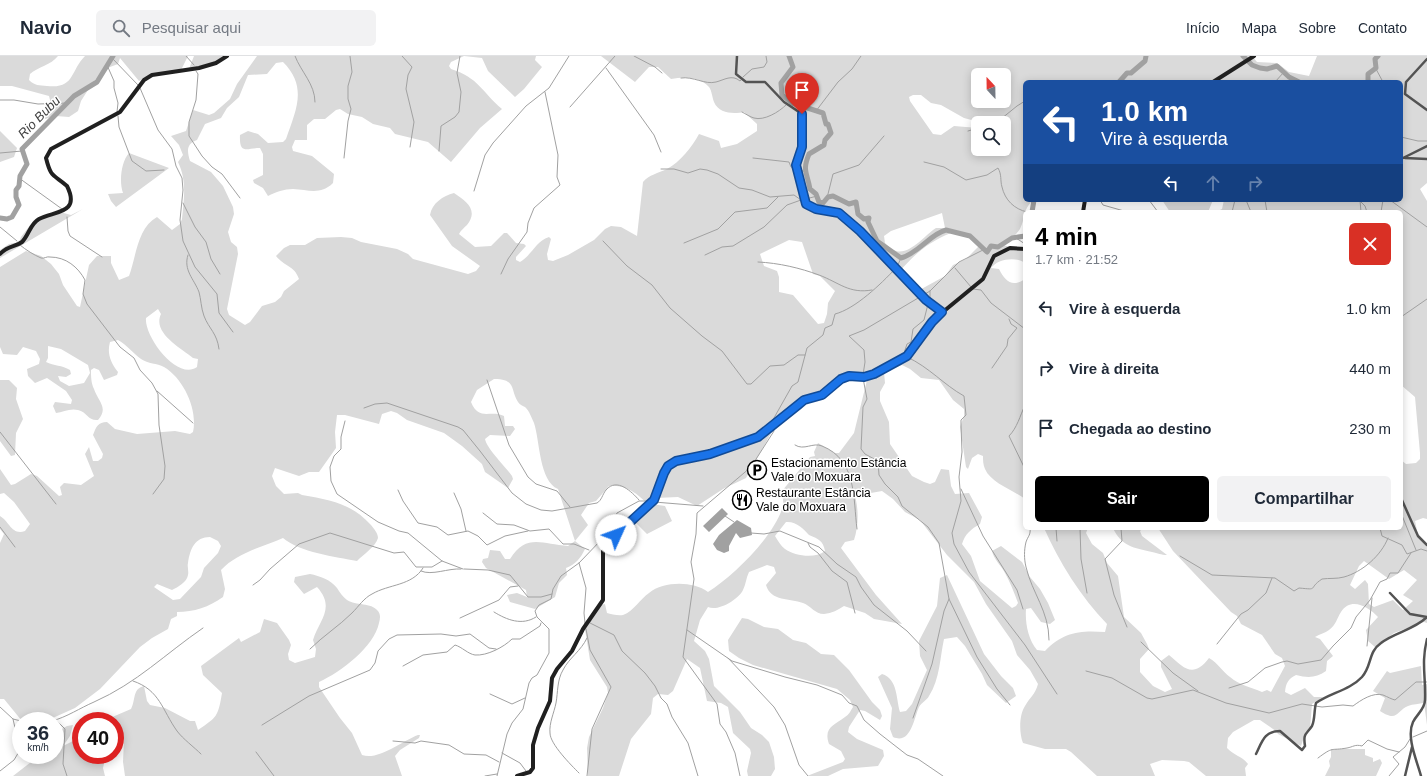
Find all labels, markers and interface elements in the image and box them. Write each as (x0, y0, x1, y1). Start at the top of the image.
search box (96, 10, 376, 46)
text: Navio (20, 17, 72, 38)
icon: search (110, 17, 132, 39)
text: Pesquisar aqui (142, 19, 241, 36)
text: Início (1186, 20, 1220, 36)
text: Mapa (1242, 20, 1277, 36)
text: Sobre (1299, 20, 1336, 36)
text: Contato (1358, 20, 1407, 36)
north arrow (971, 68, 1011, 108)
map controls (971, 68, 1011, 156)
pin (785, 73, 819, 114)
icon: arrive (791, 79, 813, 101)
water label: Rio Bubu (15, 93, 63, 141)
icon: left (1035, 96, 1087, 148)
text: 1.0 km (1101, 96, 1188, 127)
button: search (971, 116, 1011, 156)
text: Vire à esquerda (1101, 129, 1228, 149)
icon: left (1160, 172, 1182, 194)
icon: ahead (1202, 172, 1224, 194)
icon: right (1244, 172, 1266, 194)
text: 4 min (1035, 223, 1098, 250)
button: close (1349, 223, 1391, 265)
text: 1.7 km · 21:52 (1035, 252, 1118, 267)
icon: left (1035, 297, 1057, 319)
text: Vire à esquerda (1069, 300, 1180, 317)
text: 1.0 km (1346, 300, 1391, 317)
icon: right (1035, 357, 1057, 379)
text: Vire à direita (1069, 360, 1159, 377)
text: 440 m (1349, 360, 1391, 377)
icon: arrive (1035, 417, 1057, 439)
text: Chegada ao destino (1069, 420, 1212, 437)
text: 230 m (1349, 420, 1391, 437)
place label: Estacionamento Estância Vale do Moxuara (771, 456, 907, 484)
parking icon: Estacionamento Estância Vale do Moxuara (746, 459, 768, 481)
button: Sair (1035, 476, 1209, 522)
button: Compartilhar (1217, 476, 1391, 522)
place label: Restaurante Estância Vale do Moxuara (756, 486, 871, 514)
restaurant icon: Restaurante Estância Vale do Moxuara (731, 489, 753, 511)
position arrow (595, 514, 637, 556)
speed limit sign: 40 (72, 712, 124, 764)
text: 36 (27, 722, 49, 744)
text: km/h (27, 742, 49, 753)

